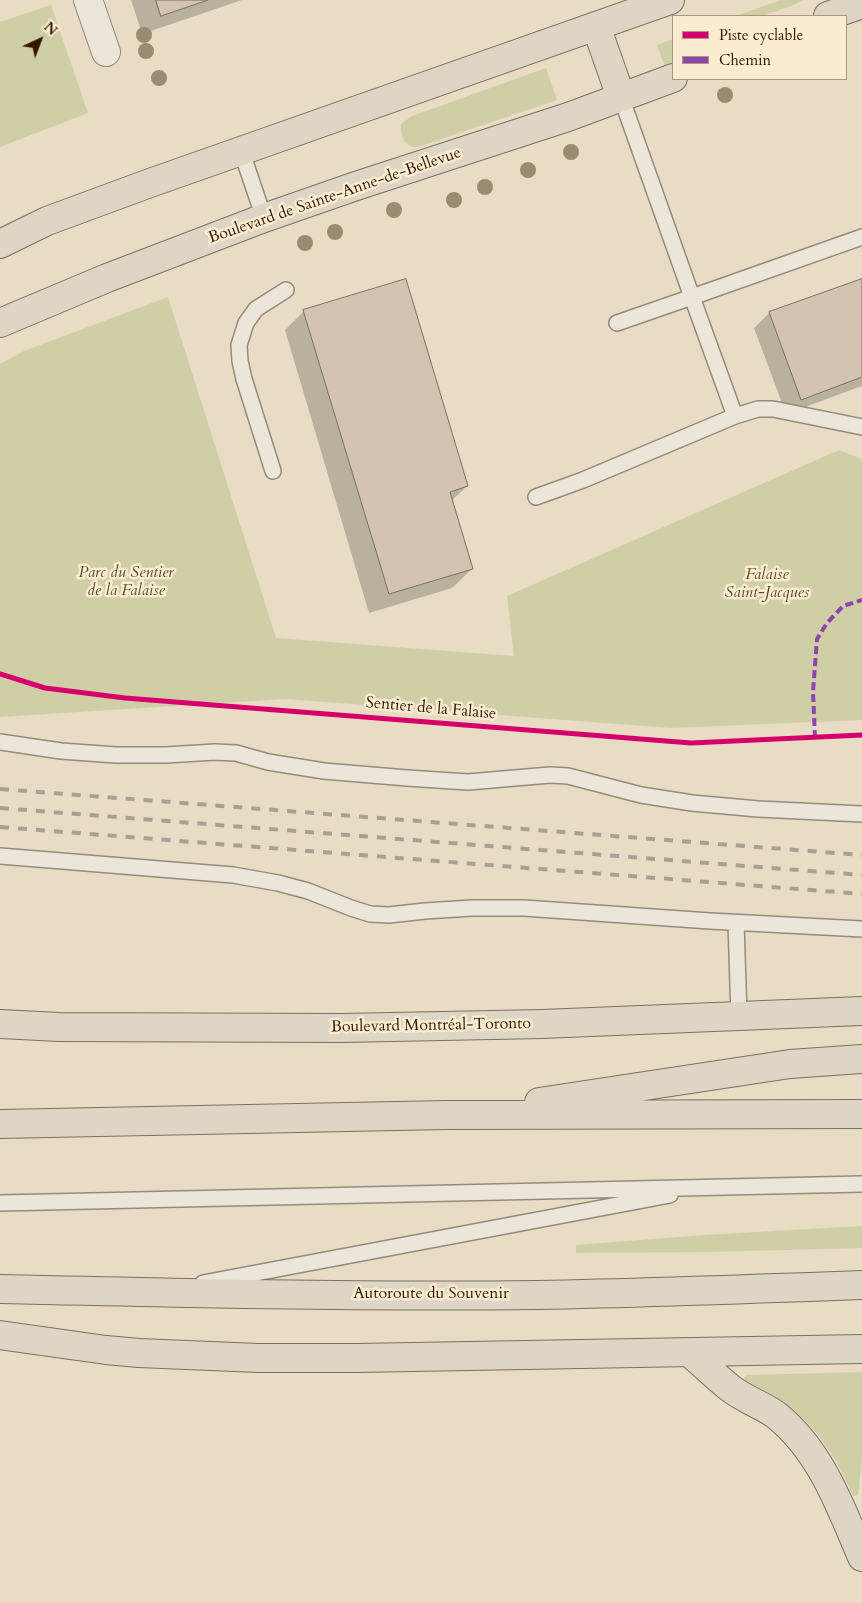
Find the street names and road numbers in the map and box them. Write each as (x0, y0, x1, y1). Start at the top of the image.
street label: Boulevard de Sainte-Anne-de-Bellevue (206, 144, 464, 248)
street label: Sentier de la Falaise (365, 694, 497, 724)
street label: Boulevard Montréal-Toronto (331, 1015, 531, 1037)
street label: Autoroute du Souvenir (353, 1284, 509, 1304)

